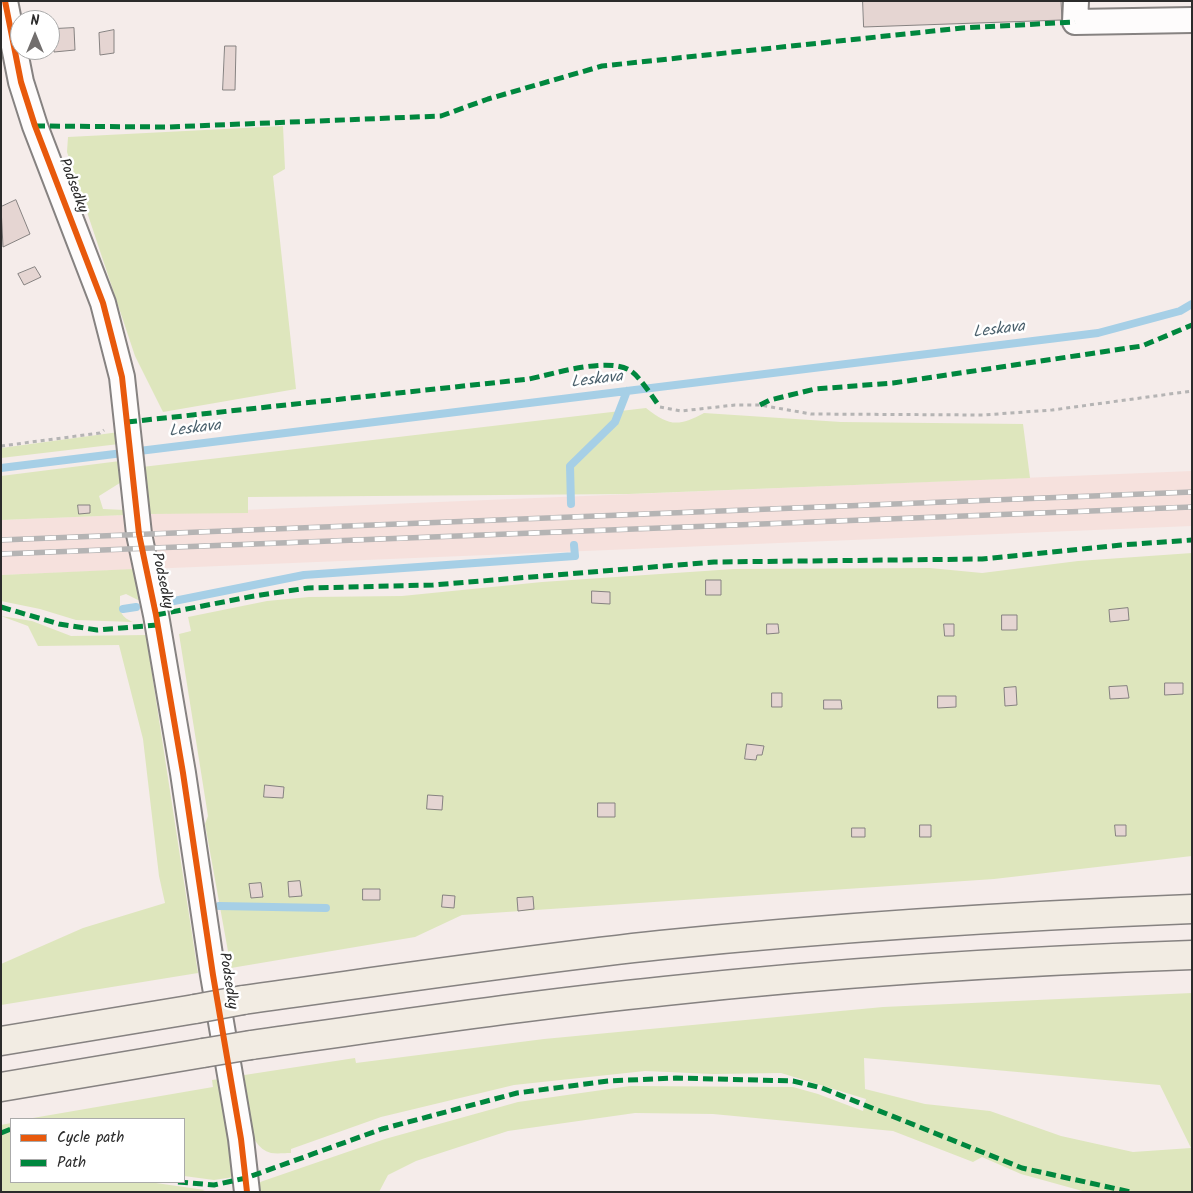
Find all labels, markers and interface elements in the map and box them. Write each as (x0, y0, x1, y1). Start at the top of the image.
north arrow (10, 10, 60, 60)
text: N (31, 10, 39, 32)
street label: Podsedky (53, 156, 91, 216)
water label: Leskava (972, 318, 1026, 344)
water label: Leskava (570, 368, 624, 394)
water label: Leskava (168, 417, 222, 443)
street label: Podsedky (146, 551, 176, 611)
street label: Podsedky (214, 951, 240, 1011)
legend (10, 1118, 185, 1183)
text: Cycle path (57, 1126, 124, 1150)
text: Path (57, 1151, 86, 1175)

